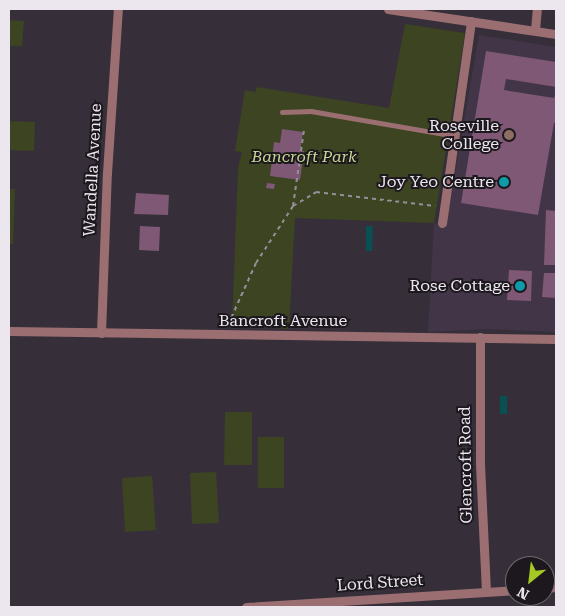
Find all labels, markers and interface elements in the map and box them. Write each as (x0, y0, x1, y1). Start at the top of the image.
street label: Wandella Avenue (80, 103, 106, 237)
place label: Roseville College (429, 116, 499, 154)
marker: Roseville College (503, 129, 515, 141)
park label: Bancroft Park (251, 147, 357, 167)
place label: Joy Yeo Centre (378, 172, 494, 192)
marker: Joy Yeo Centre (498, 176, 510, 188)
place label: Rose Cottage (409, 276, 510, 296)
marker: Rose Cottage (514, 280, 526, 292)
street label: Bancroft Avenue (219, 311, 347, 331)
street label: Glencroft Road (455, 406, 477, 524)
north arrow (505, 556, 555, 606)
street label: Lord Street (336, 570, 424, 596)
text: N (515, 584, 532, 603)

